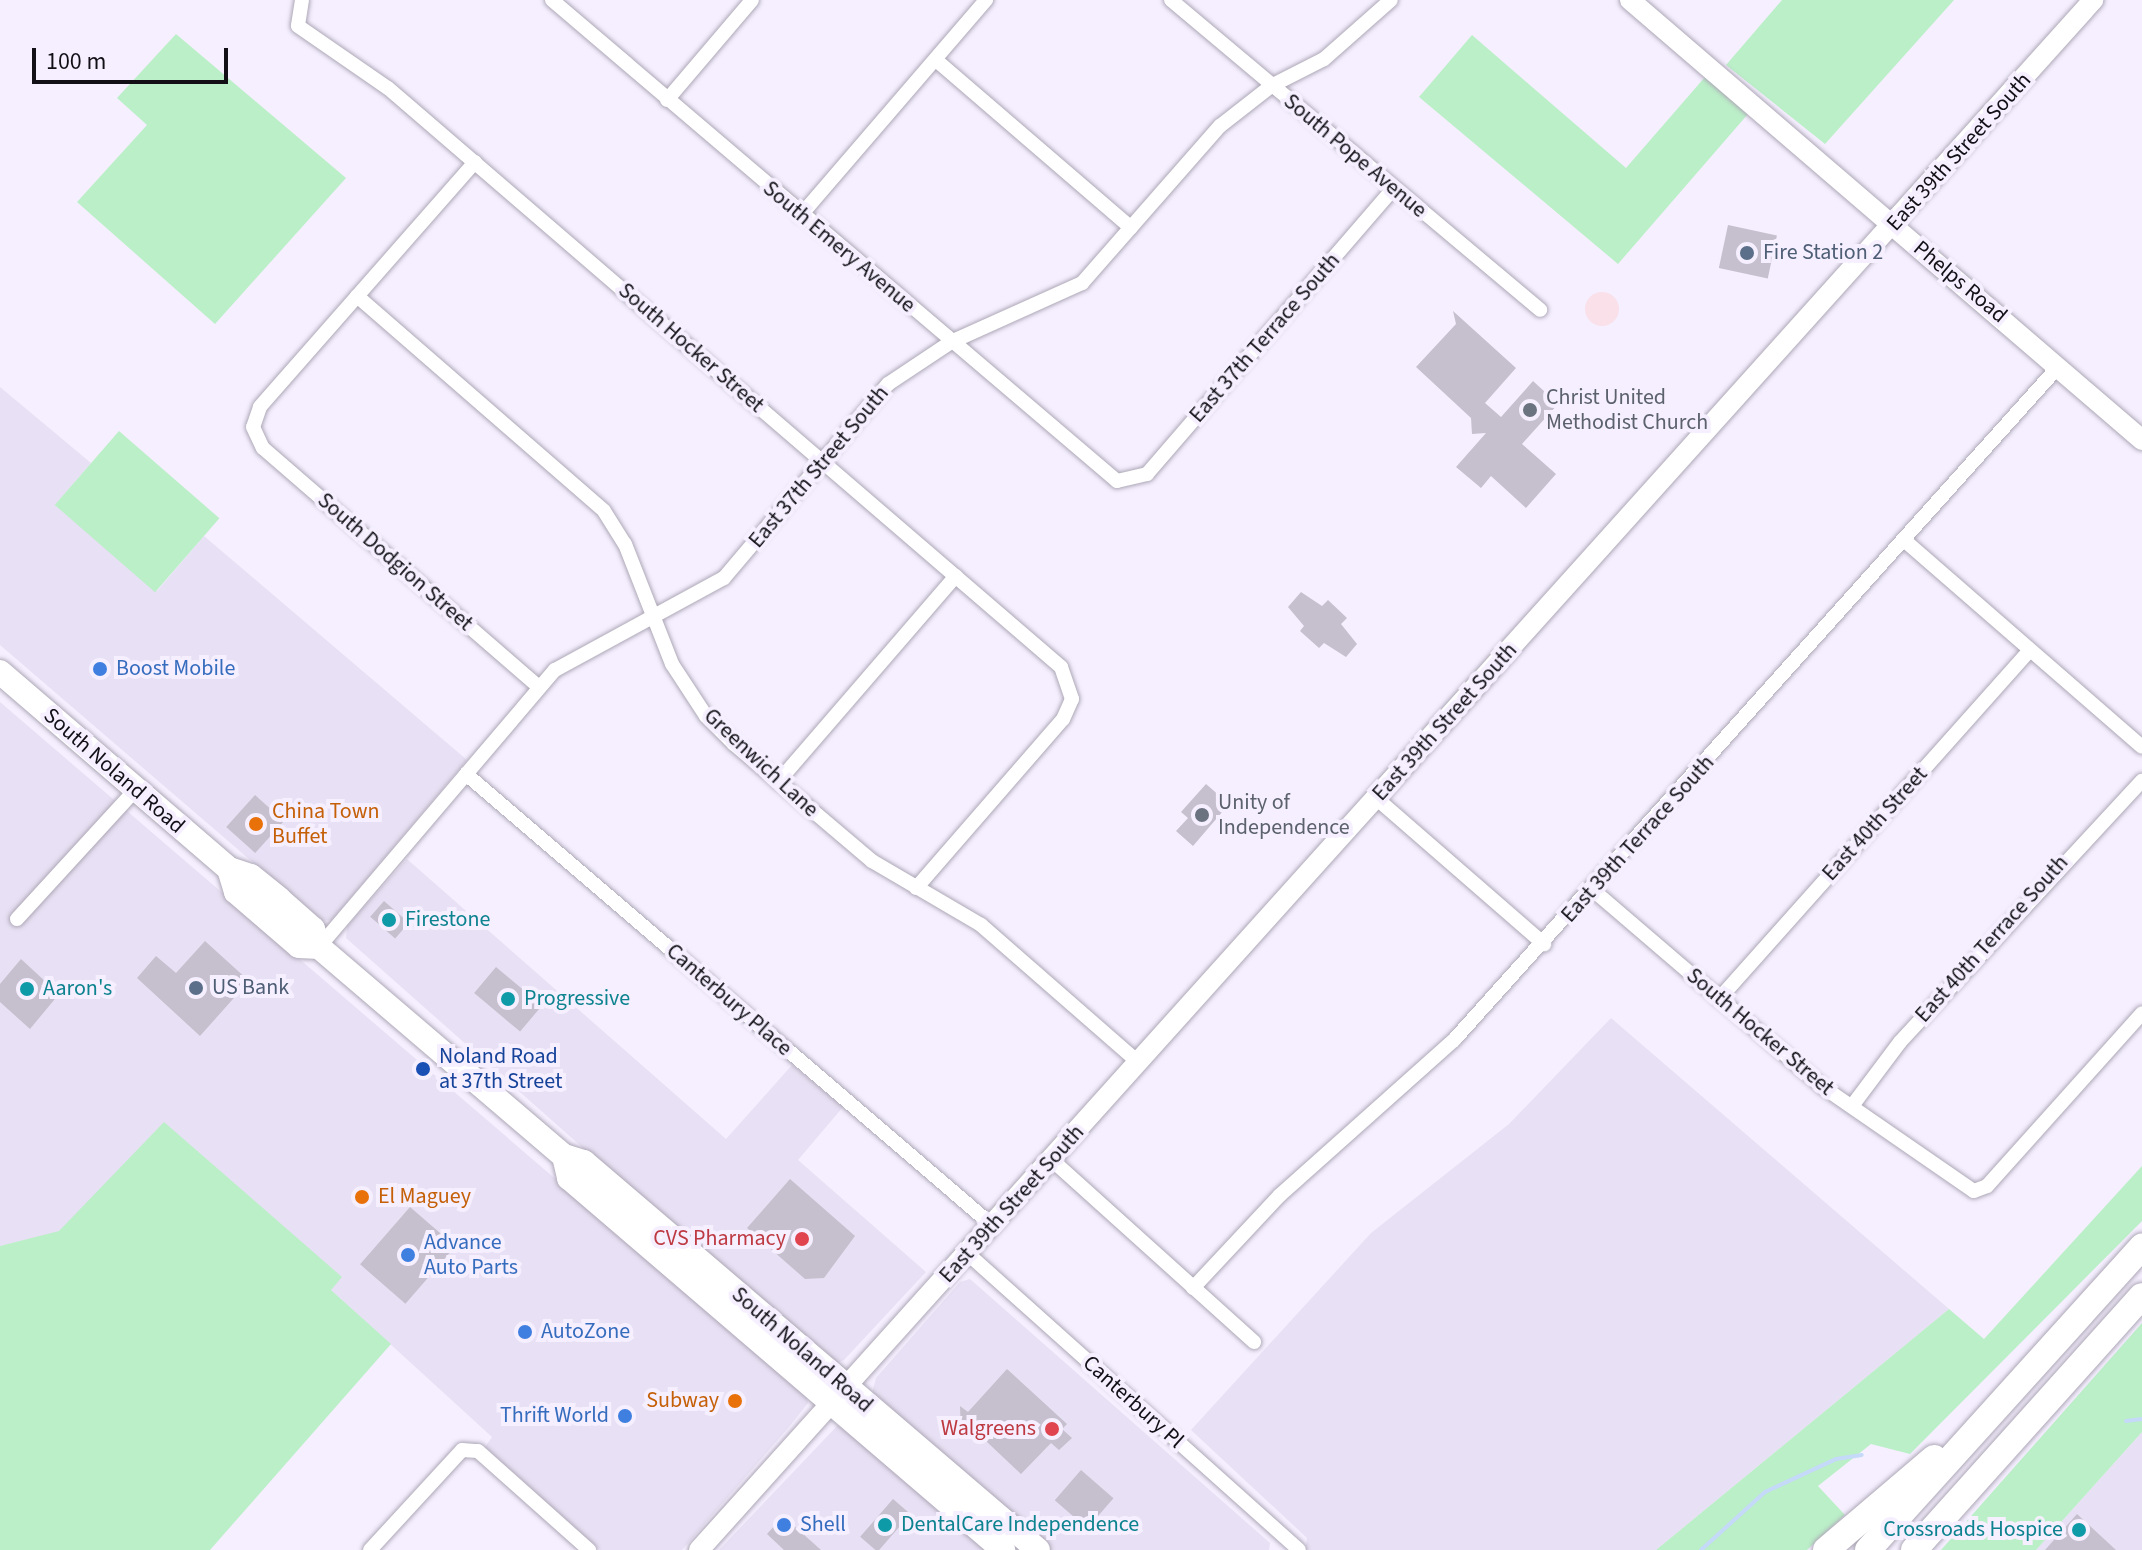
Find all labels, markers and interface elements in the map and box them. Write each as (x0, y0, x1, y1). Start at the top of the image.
scale bar (36, 32, 232, 82)
text: 100 m (46, 44, 106, 79)
street label: East 39th Street South (1881, 68, 2037, 236)
street label: South Pope Avenue (1278, 88, 1432, 224)
street label: South Emery Avenue (757, 176, 921, 318)
street label: Phelps Road (1908, 235, 2012, 329)
place label: Fire Station 2 (1763, 240, 1883, 266)
marker: Fire Station 2 (1738, 244, 1756, 262)
street label: East 37th Terrace South (1184, 248, 1346, 428)
street label: South Hocker Street (613, 278, 769, 418)
street label: East 37th Street South (743, 381, 895, 553)
place label: Christ United Methodist Church (1546, 384, 1708, 436)
marker: Christ United Methodist Church (1521, 401, 1539, 419)
street label: South Dodgion Street (312, 487, 478, 637)
street label: East 39th Street South (1367, 638, 1523, 806)
place label: Boost Mobile (116, 656, 235, 682)
marker: Boost Mobile (91, 660, 109, 678)
street label: South Noland Road (38, 703, 190, 839)
street label: Greenwich Lane (698, 703, 824, 823)
street label: East 39th Terrace South (1556, 750, 1720, 928)
street label: East 40th Street (1817, 762, 1933, 886)
place label: Unity of Independence (1218, 789, 1350, 840)
place label: China Town Buffet (272, 798, 379, 850)
marker: Unity of Independence (1193, 806, 1211, 824)
marker: China Town Buffet (247, 815, 265, 833)
street label: East 40th Terrace South (1910, 850, 2074, 1028)
place label: Firestone (405, 907, 490, 933)
marker: Firestone (380, 911, 398, 929)
street label: Canterbury Place (661, 938, 797, 1062)
street label: South Hocker Street (1681, 963, 1839, 1101)
place label: US Bank (212, 975, 289, 1001)
place label: Aaron's (43, 976, 112, 1002)
marker: US Bank (187, 979, 205, 997)
marker: Aaron's (18, 980, 36, 998)
place label: Progressive (524, 986, 630, 1012)
marker: Progressive (499, 990, 517, 1008)
place label: Noland Road at 37th Street (439, 1043, 562, 1094)
marker: Noland Road at 37th Street (414, 1060, 432, 1078)
street label: East 39th Street South (934, 1120, 1090, 1288)
place label: El Maguey (378, 1184, 471, 1210)
marker: El Maguey (353, 1188, 371, 1206)
place label: CVS Pharmacy (653, 1226, 786, 1252)
place label: Advance Auto Parts (424, 1229, 518, 1280)
marker: CVS Pharmacy (793, 1230, 811, 1248)
marker: Advance Auto Parts (399, 1246, 417, 1264)
street label: South Noland Road (726, 1282, 878, 1418)
place label: AutoZone (541, 1319, 630, 1345)
marker: AutoZone (516, 1323, 534, 1341)
street label: Canterbury Pl (1077, 1350, 1189, 1454)
place label: Subway (646, 1388, 719, 1414)
marker: Subway (726, 1392, 744, 1410)
place label: Thrift World (500, 1403, 609, 1429)
marker: Thrift World (616, 1407, 634, 1425)
place label: Walgreens (941, 1416, 1036, 1442)
marker: Walgreens (1043, 1420, 1061, 1438)
place label: Shell (800, 1512, 846, 1538)
place label: DentalCare Independence (901, 1512, 1139, 1538)
marker: Shell (775, 1516, 793, 1534)
marker: DentalCare Independence (876, 1516, 894, 1534)
place label: Crossroads Hospice (1883, 1517, 2063, 1543)
marker: Crossroads Hospice (2070, 1521, 2088, 1539)

